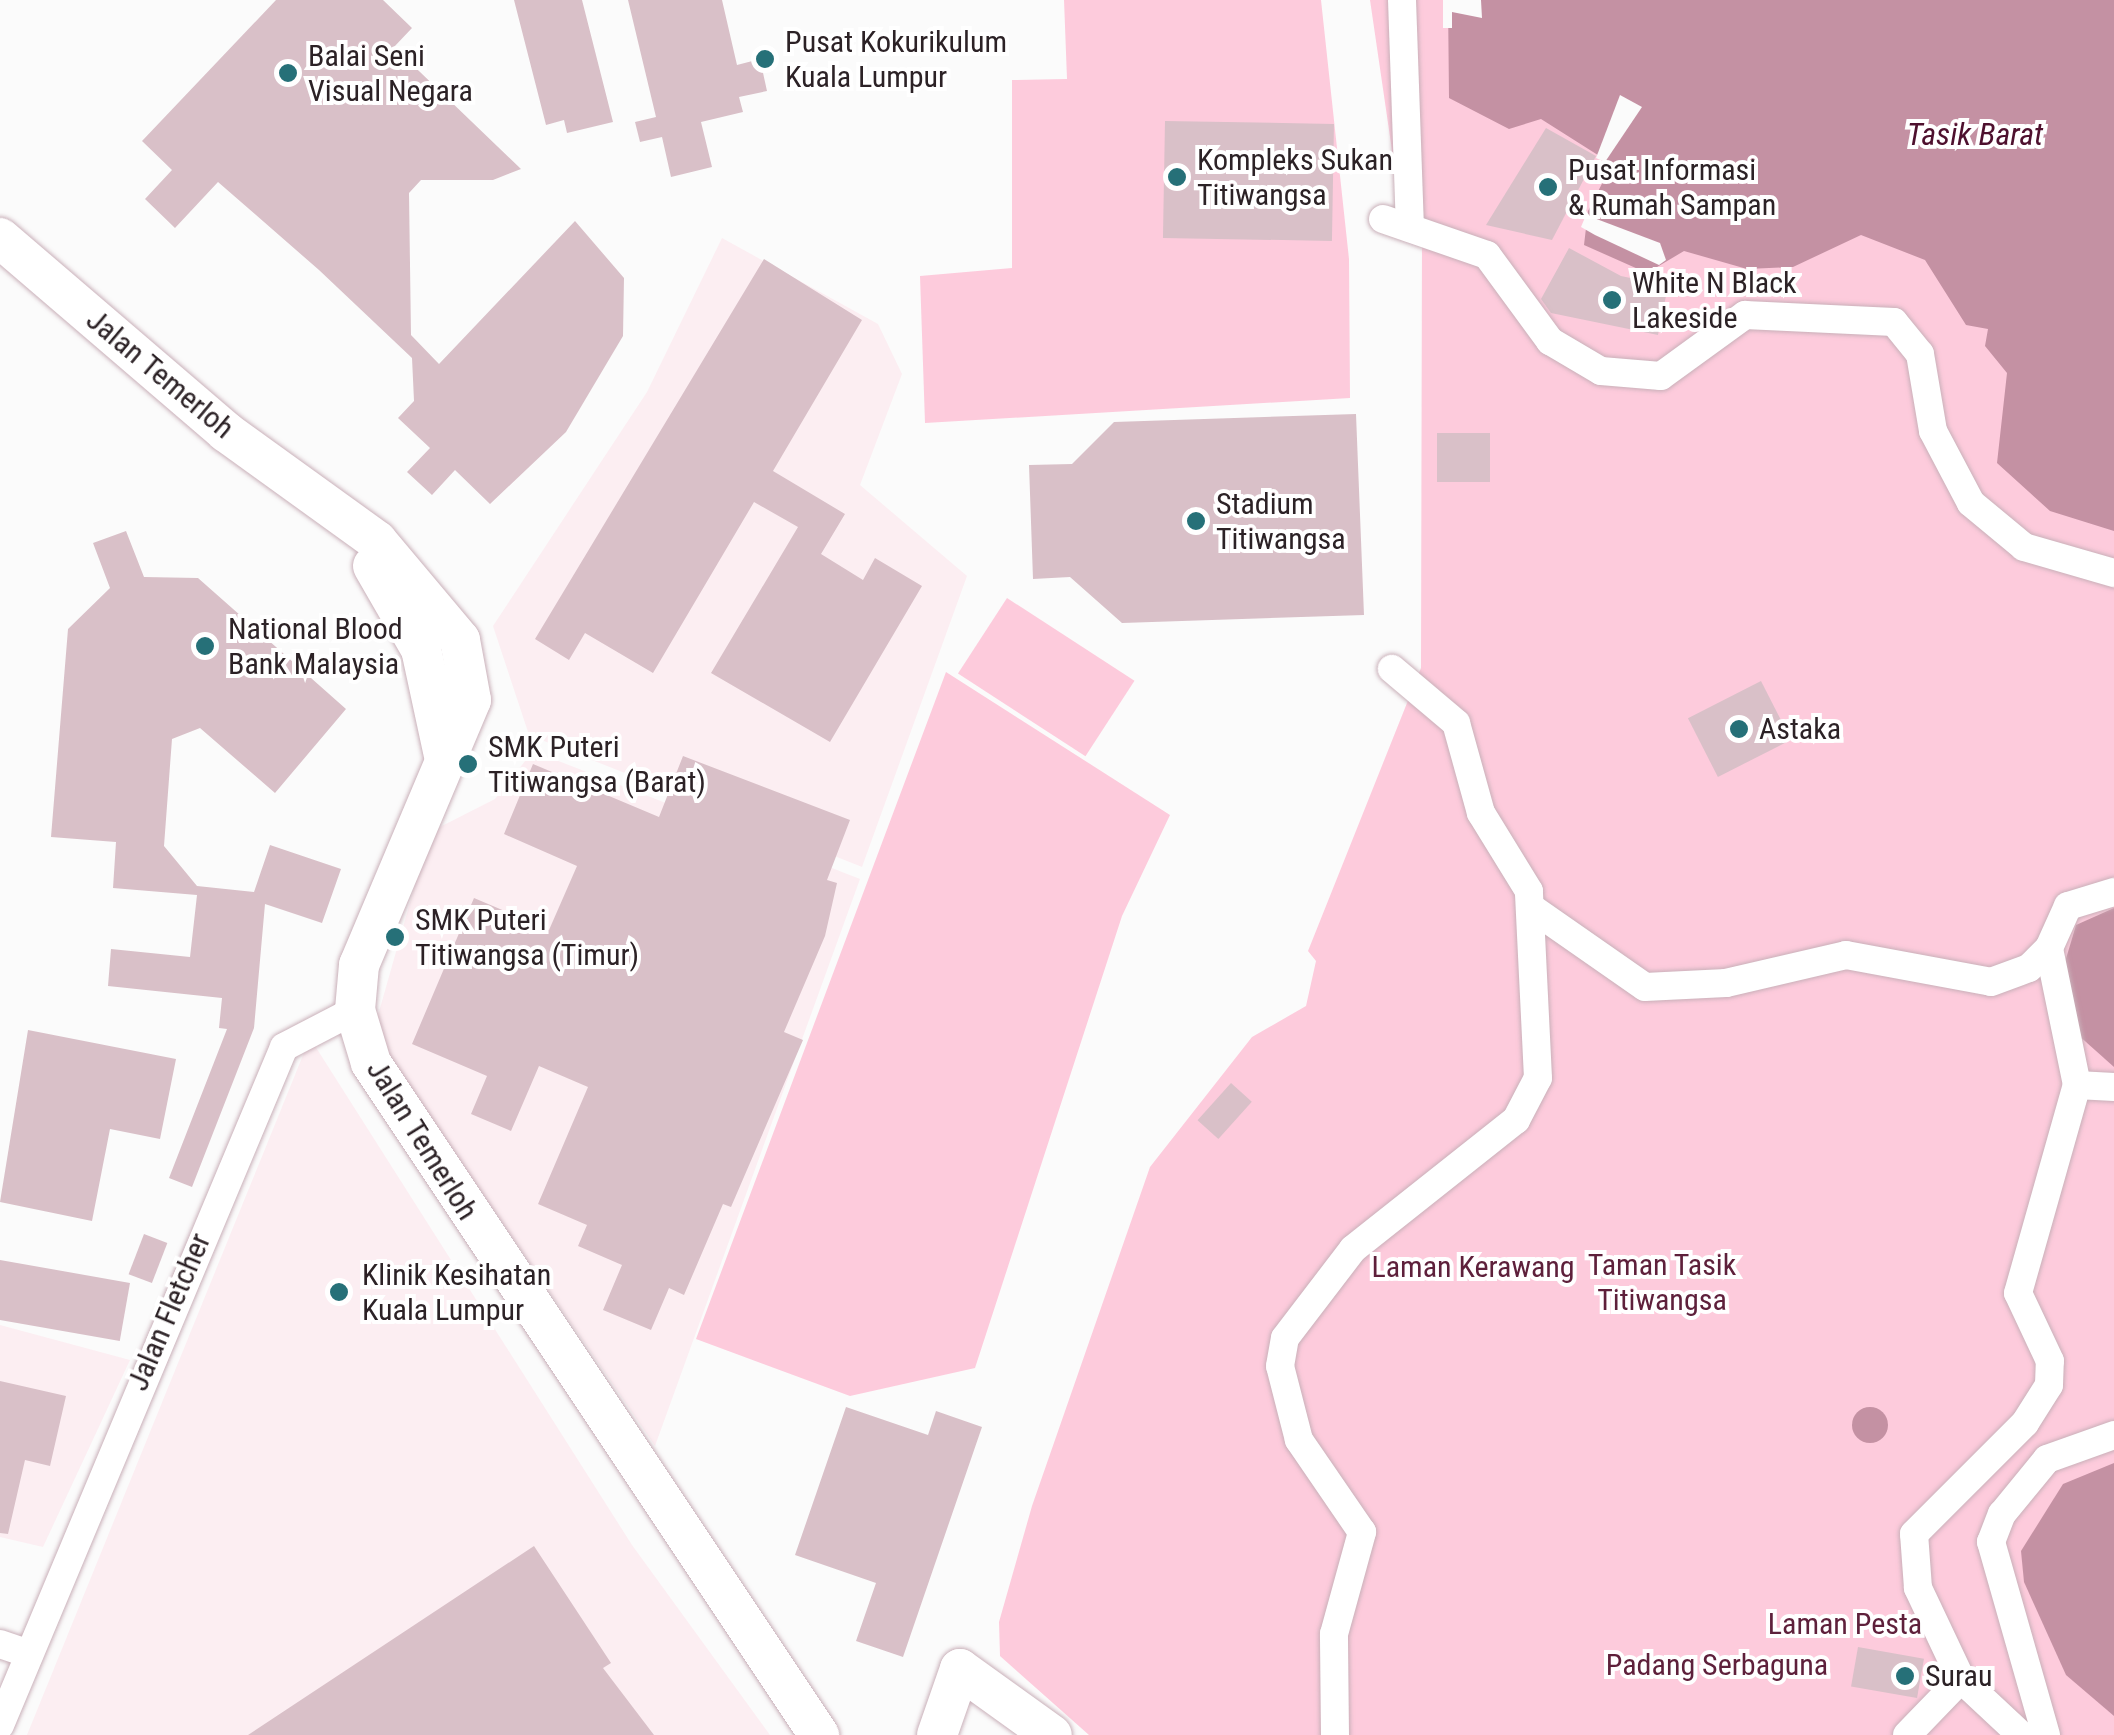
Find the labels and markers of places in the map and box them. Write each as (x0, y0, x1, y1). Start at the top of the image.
place label: Pusat Kokurikulum Kuala Lumpur (785, 24, 1007, 94)
place label: Balai Seni Visual Negara (308, 38, 473, 108)
marker: Pusat Kokurikulum Kuala Lumpur (754, 48, 776, 70)
marker: Balai Seni Visual Negara (277, 62, 299, 84)
place label: Kompleks Sukan Titiwangsa (1197, 142, 1393, 212)
place label: Pusat Informasi & Rumah Sampan (1568, 152, 1776, 222)
marker: Kompleks Sukan Titiwangsa (1166, 166, 1188, 188)
marker: Pusat Informasi & Rumah Sampan (1537, 176, 1559, 198)
place label: White N Black Lakeside (1632, 265, 1797, 336)
marker: White N Black Lakeside (1601, 289, 1623, 311)
place label: Stadium Titiwangsa (1216, 486, 1346, 556)
marker: Stadium Titiwangsa (1185, 510, 1207, 532)
place label: National Blood Bank Malaysia (228, 611, 403, 682)
marker: National Blood Bank Malaysia (192, 633, 218, 659)
place label: Astaka (1759, 711, 1841, 747)
marker: Astaka (1728, 718, 1750, 740)
place label: SMK Puteri Titiwangsa (Barat) (488, 729, 706, 800)
marker: SMK Puteri Titiwangsa (Barat) (457, 753, 479, 775)
place label: SMK Puteri Titiwangsa (Timur) (415, 902, 639, 972)
marker: SMK Puteri Titiwangsa (Timur) (384, 926, 406, 948)
place label: Klinik Kesihatan Kuala Lumpur (362, 1257, 551, 1328)
marker: Klinik Kesihatan Kuala Lumpur (326, 1279, 352, 1305)
place label: Surau (1925, 1658, 1992, 1694)
marker: Surau (1894, 1665, 1916, 1687)

